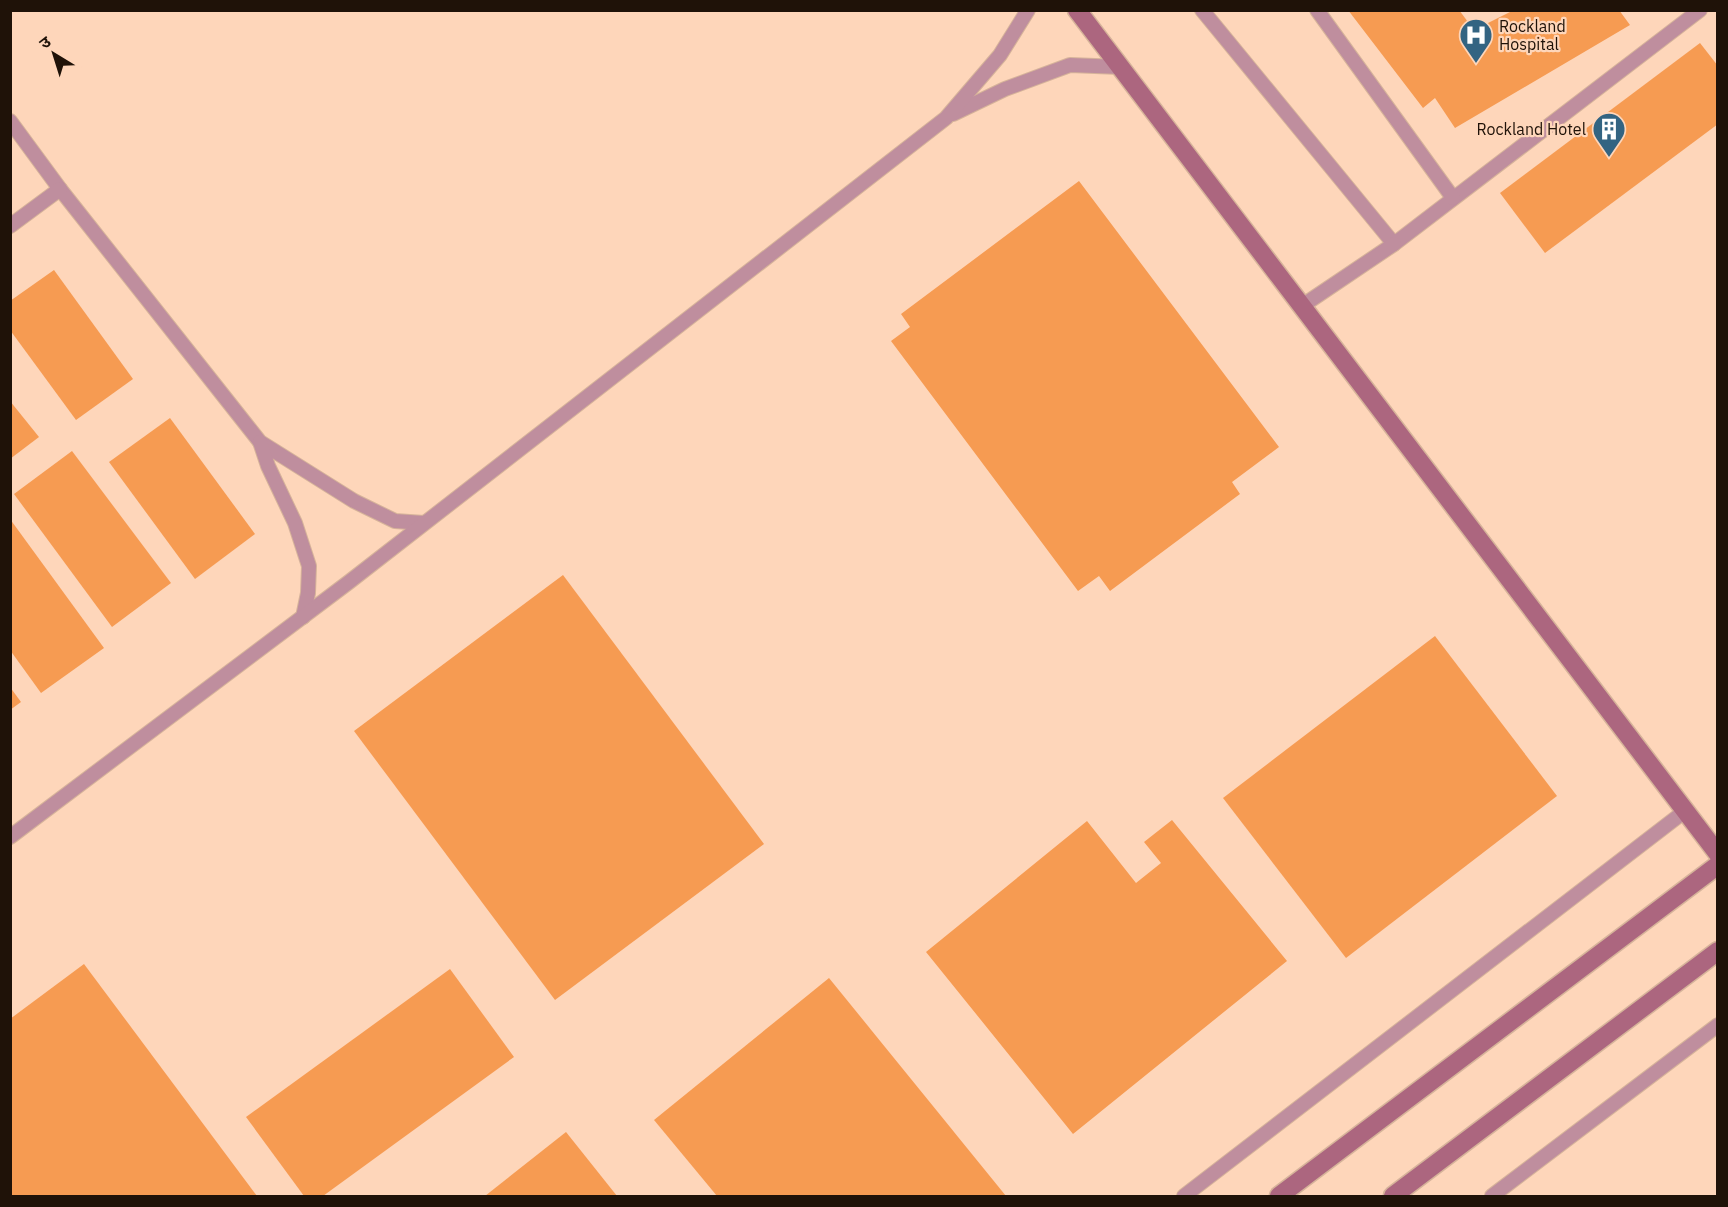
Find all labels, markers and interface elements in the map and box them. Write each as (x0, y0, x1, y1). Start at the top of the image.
place label: Rockland Hospital (1499, 16, 1566, 54)
hospital icon: Rockland Hospital (1458, 17, 1494, 64)
north arrow (24, 24, 84, 84)
text: उ (35, 31, 55, 53)
building icon: Rockland Hotel (1591, 111, 1627, 158)
place label: Rockland Hotel (1477, 119, 1586, 139)

